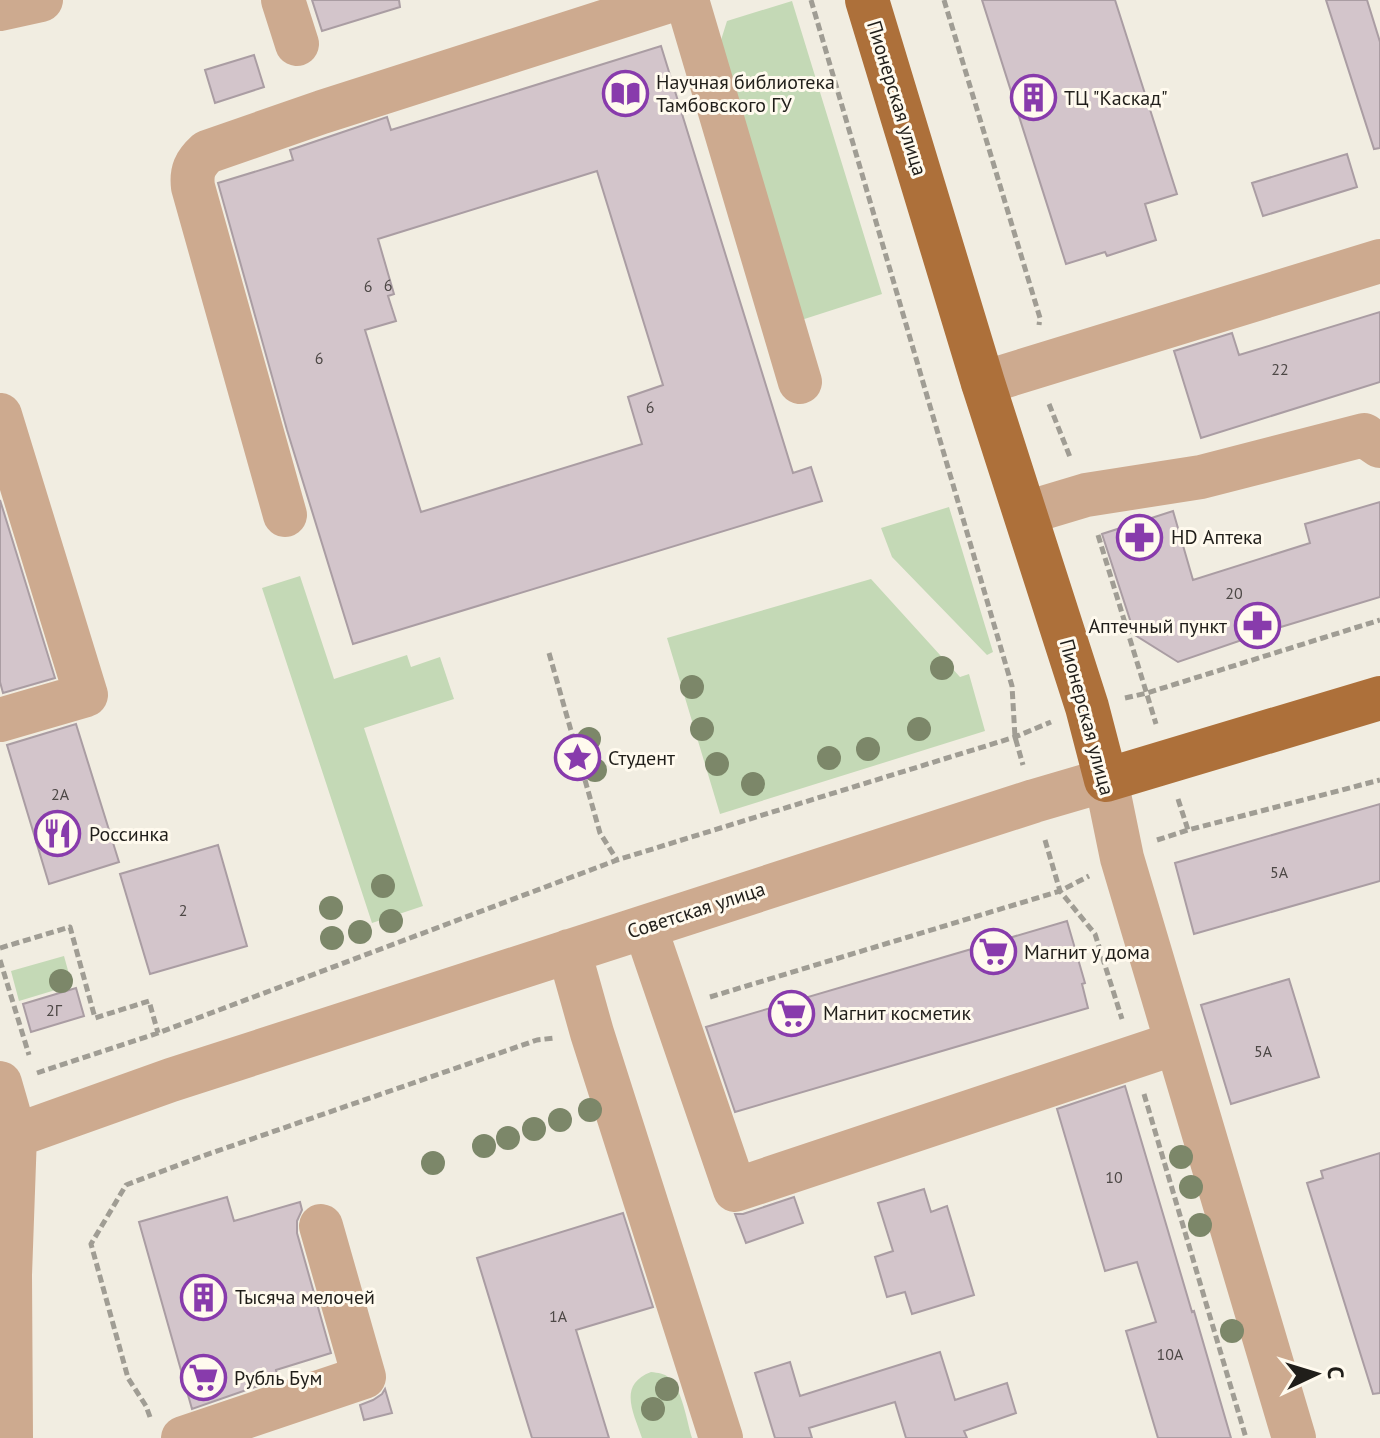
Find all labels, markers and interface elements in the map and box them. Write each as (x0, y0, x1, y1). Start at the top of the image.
street label: Пионерская улица (861, 17, 933, 179)
place label: Научная библиотека Тамбовского ГУ (656, 69, 835, 118)
library icon: Научная библиотека Тамбовского ГУ (601, 70, 649, 118)
building icon: ТЦ "Каскад" (1009, 74, 1057, 122)
place label: ТЦ "Каскад" (1064, 85, 1168, 111)
house number: 6 (384, 275, 392, 295)
house number: 6 (364, 276, 372, 296)
house number: 6 (315, 348, 323, 368)
house number: 22 (1271, 359, 1289, 379)
house number: 6 (646, 397, 654, 417)
pharmacy icon: HD Аптека (1116, 513, 1164, 561)
place label: HD Аптека (1171, 524, 1263, 550)
house number: 20 (1225, 583, 1243, 603)
pharmacy icon: Аптечный пункт (1234, 602, 1282, 650)
place label: Аптечный пункт (1088, 613, 1227, 639)
street label: Пионерская улица (1054, 636, 1120, 798)
place icon: Студент (553, 734, 601, 782)
place label: Студент (608, 745, 675, 771)
house number: 2А (51, 784, 70, 804)
restaurant icon: Россинка (34, 810, 82, 858)
place label: Россинка (89, 821, 169, 847)
house number: 5А (1270, 862, 1289, 882)
street label: Советская улица (624, 875, 768, 945)
house number: 2 (179, 900, 187, 920)
supermarket icon: Магнит у дома (969, 928, 1017, 976)
place label: Магнит у дома (1024, 939, 1150, 965)
supermarket icon: Магнит косметик (768, 989, 816, 1037)
house number: 2Г (46, 1000, 63, 1020)
place label: Магнит косметик (823, 1000, 972, 1026)
house number: 5А (1254, 1041, 1273, 1061)
house number: 10 (1105, 1167, 1123, 1187)
building icon: Тысяча мелочей (180, 1273, 228, 1321)
place label: Тысяча мелочей (235, 1284, 375, 1310)
house number: 1А (549, 1306, 568, 1326)
north arrow (1276, 1334, 1356, 1414)
house number: 10А (1157, 1344, 1184, 1364)
supermarket icon: Рубль Бум (179, 1354, 227, 1402)
place label: Рубль Бум (234, 1365, 322, 1391)
text: С (1322, 1365, 1350, 1380)

